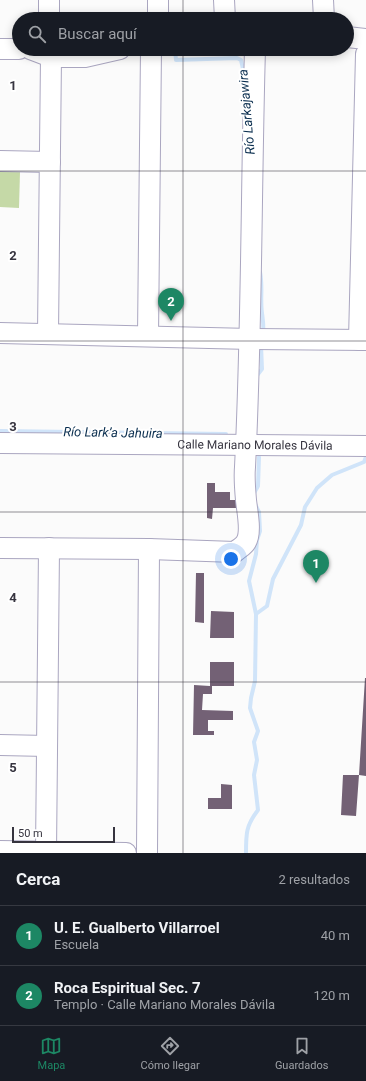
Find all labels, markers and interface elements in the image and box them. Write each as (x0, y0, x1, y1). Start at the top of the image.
search box (12, 12, 354, 56)
icon: search (26, 23, 48, 45)
text: Buscar aquí (58, 25, 137, 43)
water label: Río Larkajawira (235, 68, 258, 155)
text: 1 (9, 78, 17, 93)
text: 2 (9, 248, 17, 263)
pin: 2 (158, 288, 184, 321)
text: 3 (9, 419, 17, 434)
water label: Río Lark’a Jahuira (63, 424, 163, 441)
street label: Calle Mariano Morales Dávila (177, 437, 333, 453)
your location (221, 549, 241, 569)
pin: 1 (303, 550, 329, 583)
text: 4 (9, 590, 17, 605)
text: 5 (9, 760, 17, 775)
scale bar (12, 825, 115, 844)
text: 50 m (18, 827, 43, 840)
text: Cerca (16, 869, 60, 889)
text: 2 resultados (278, 872, 350, 887)
text: U. E. Gualberto Villarroel (54, 919, 220, 937)
text: 1 (25, 928, 33, 943)
text: 40 m (321, 928, 350, 943)
text: Escuela (54, 937, 99, 952)
text: Roca Espiritual Sec. 7 (54, 979, 201, 997)
text: 2 (25, 988, 33, 1003)
text: 120 m (313, 988, 350, 1003)
text: Templo · Calle Mariano Morales Dávila (54, 997, 275, 1012)
tab: Mapa (38, 1035, 65, 1072)
tab: Cómo llegar (141, 1035, 200, 1072)
tab: Guardados (275, 1035, 328, 1072)

